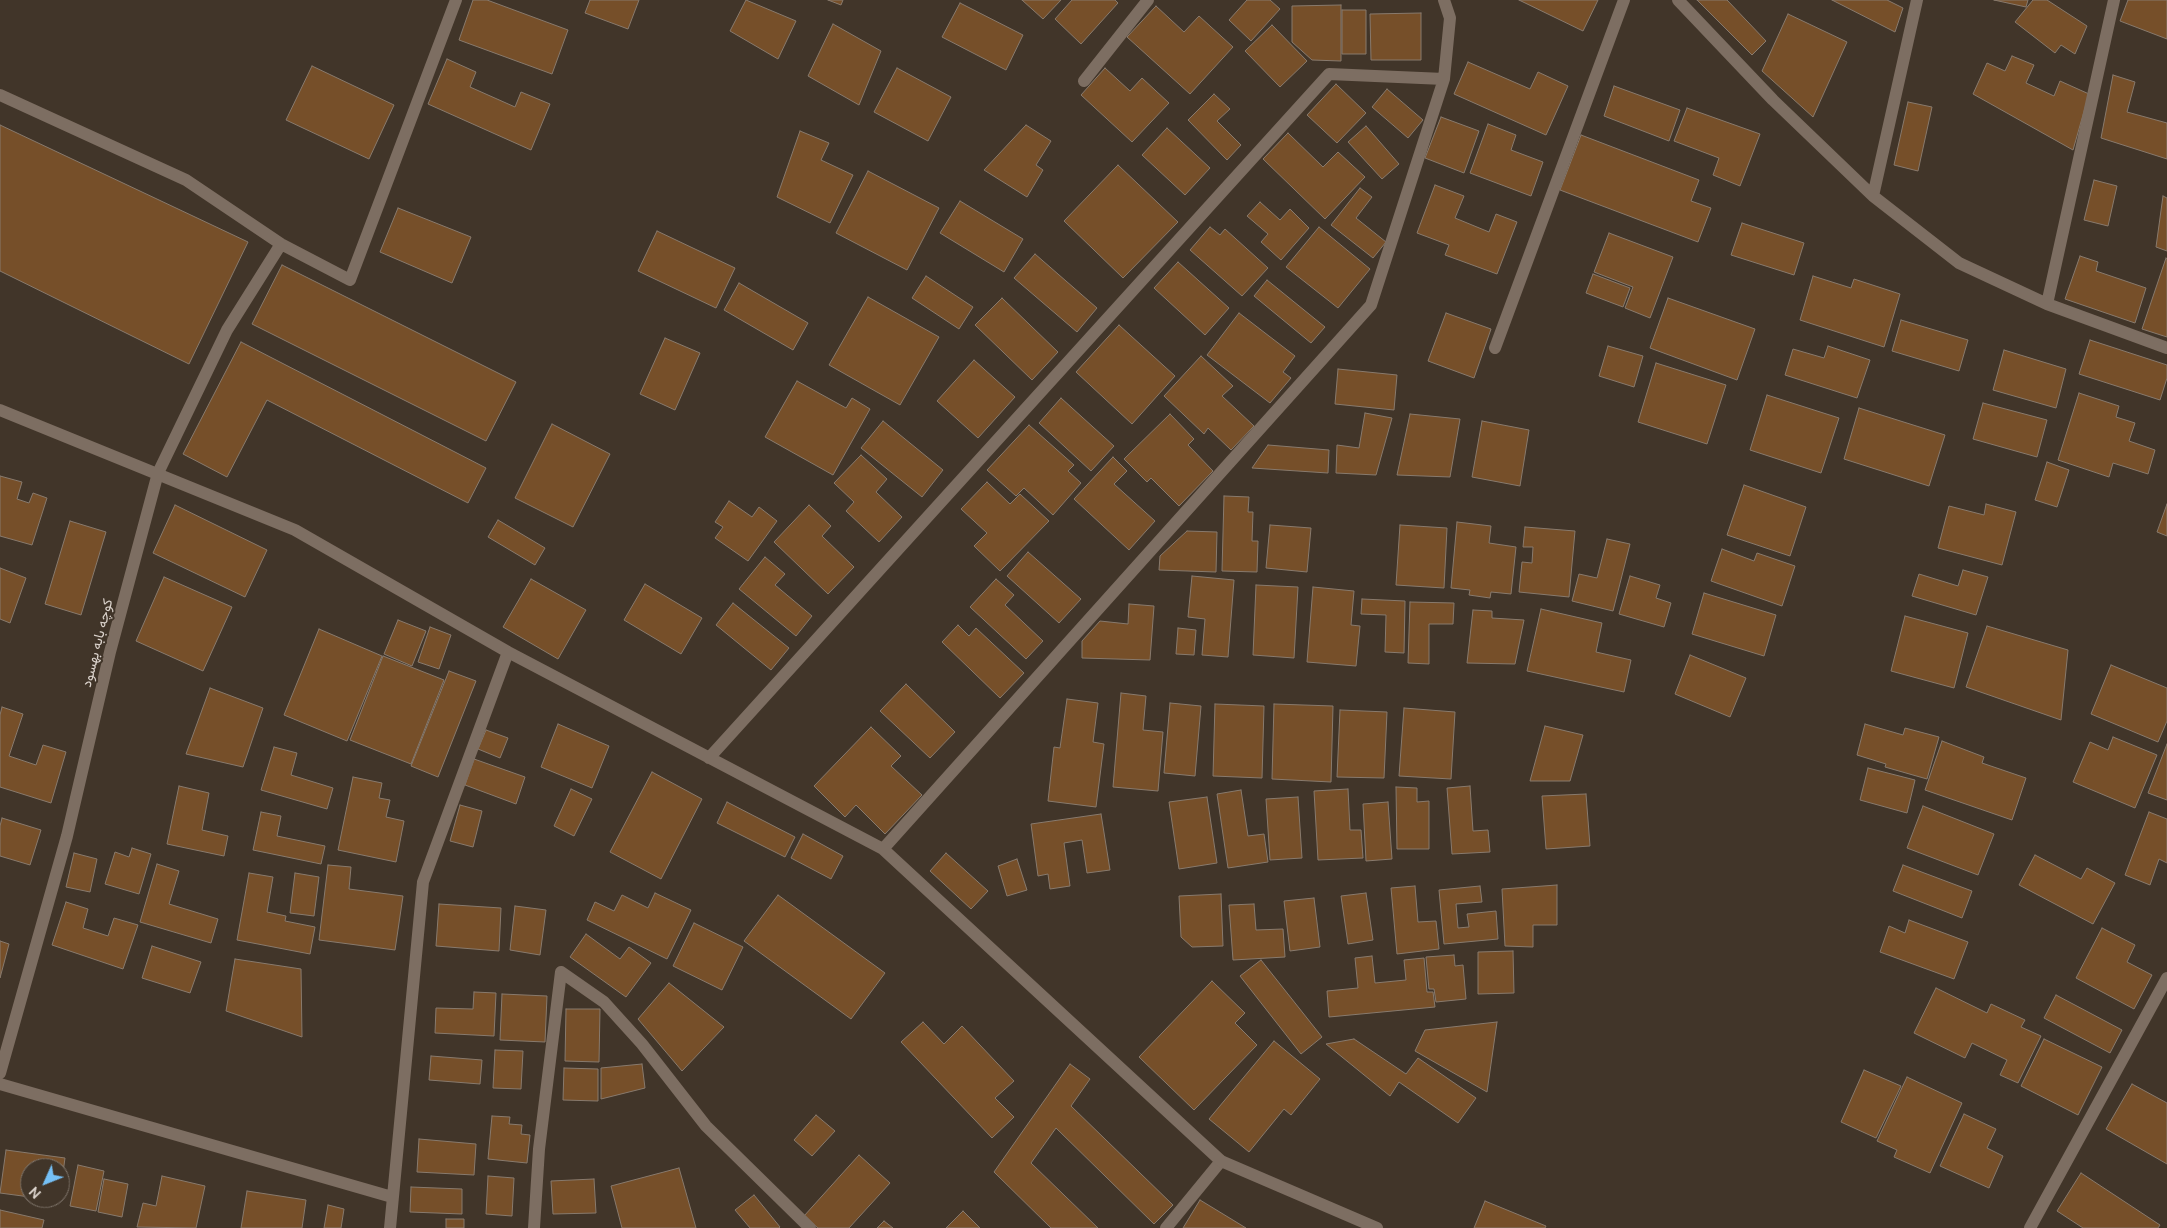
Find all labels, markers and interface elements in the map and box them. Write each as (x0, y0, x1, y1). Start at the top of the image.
street label: کوچه بابه بهسود (78, 597, 116, 689)
north arrow (20, 1158, 70, 1208)
text: N (26, 1183, 44, 1202)

